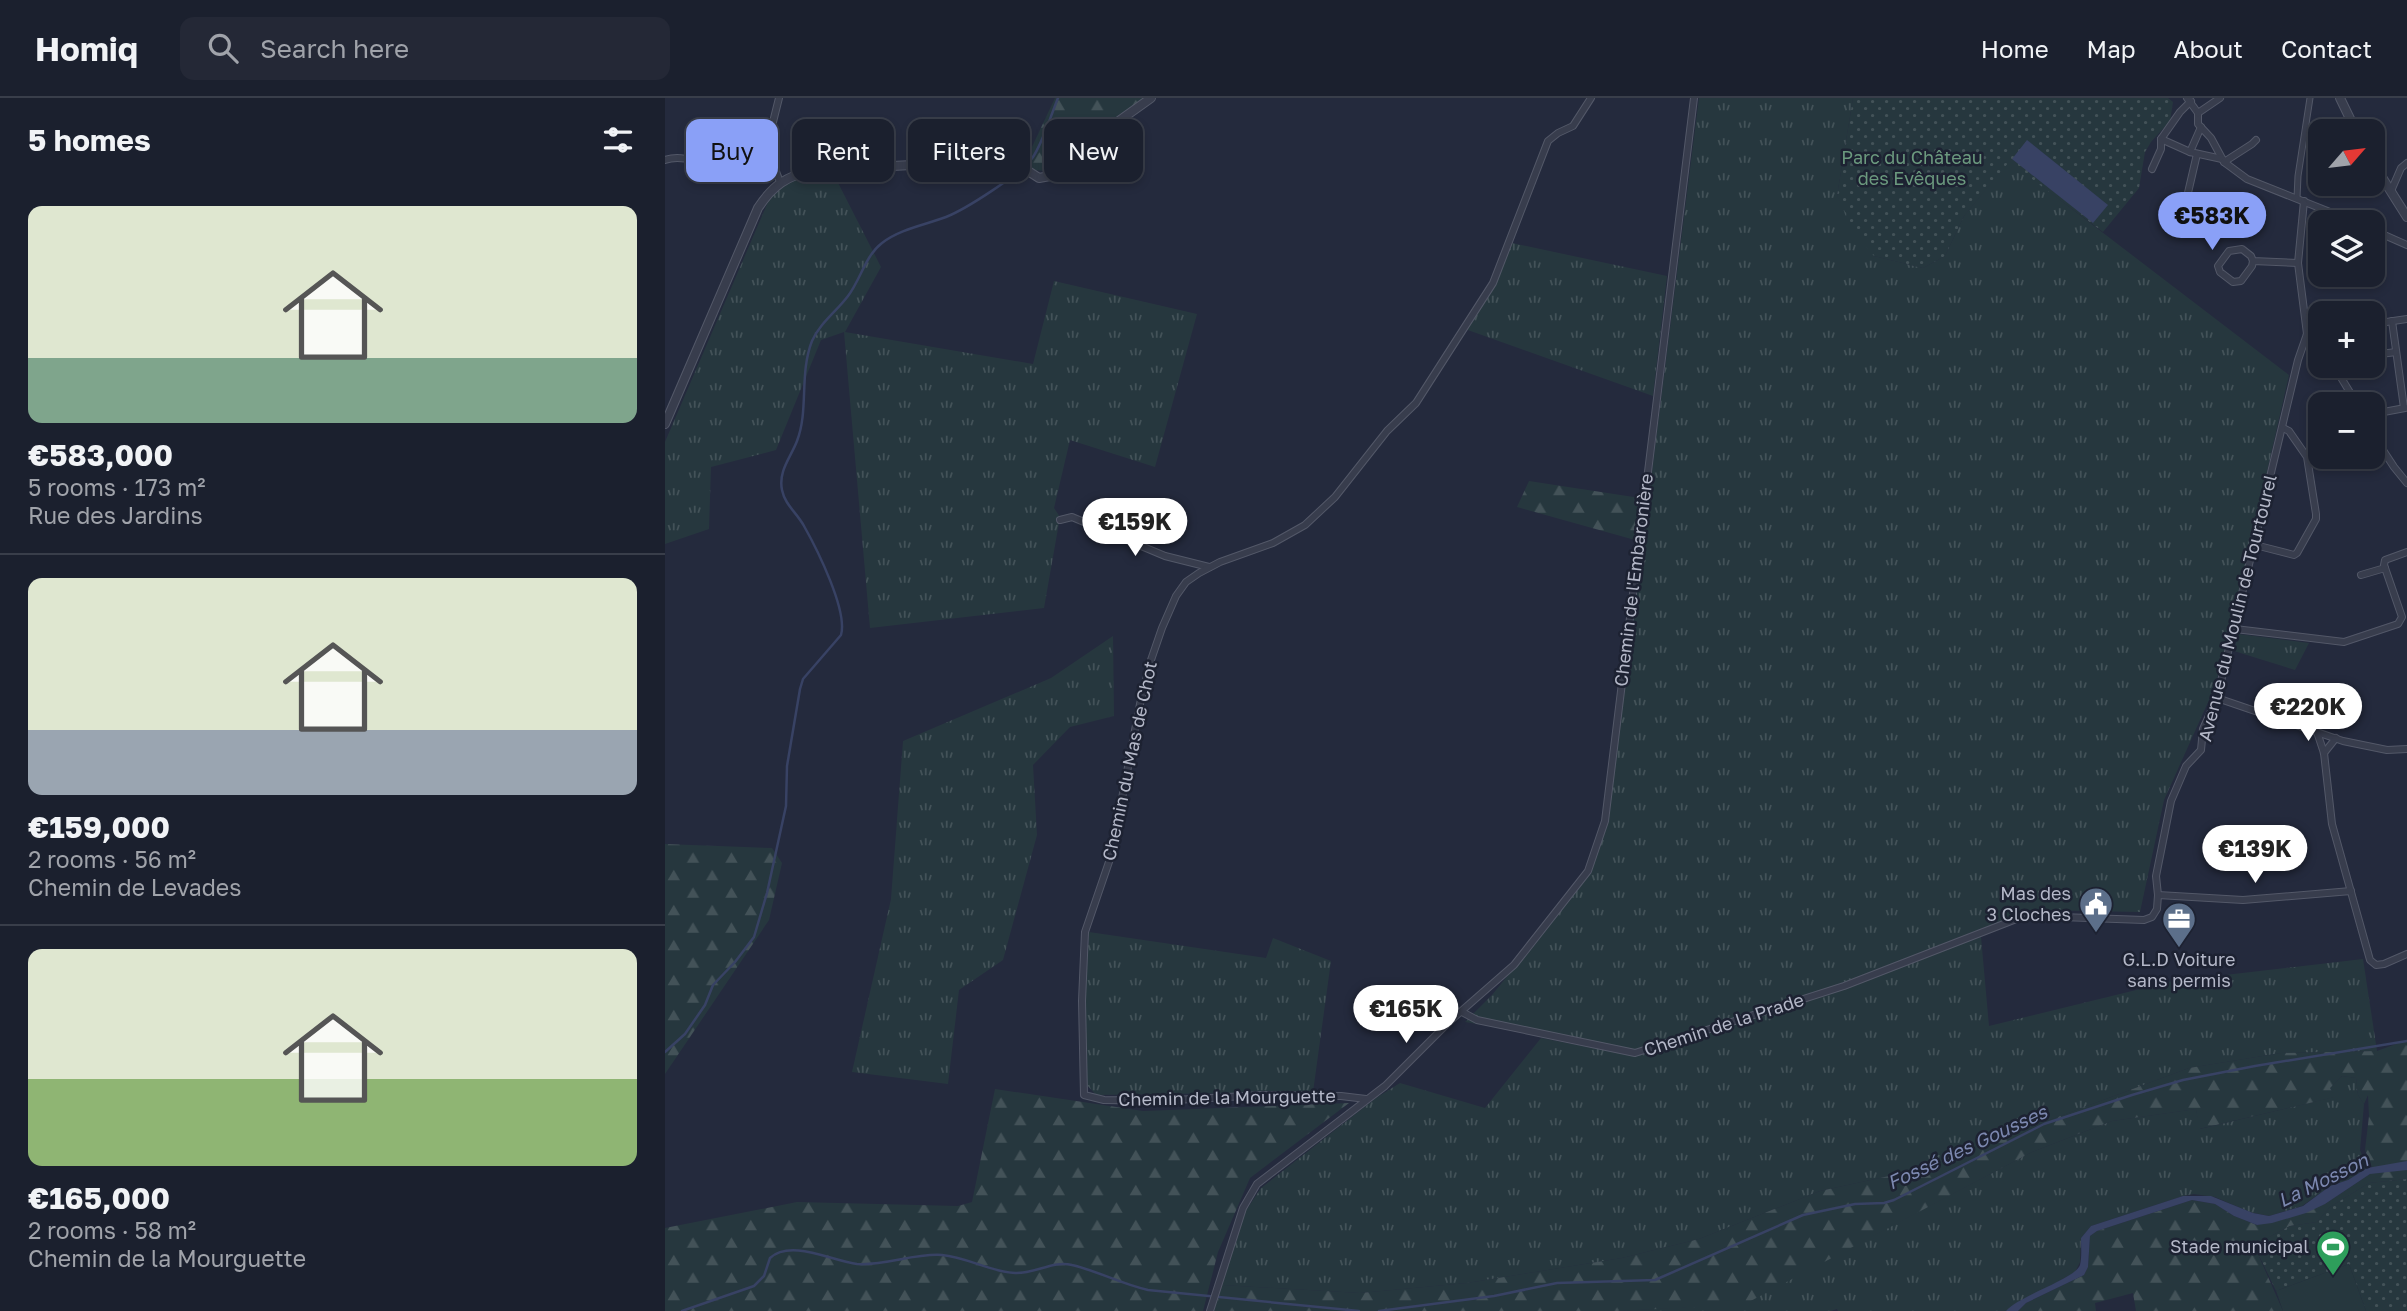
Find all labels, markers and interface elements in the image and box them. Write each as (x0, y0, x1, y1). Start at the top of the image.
search box (180, 17, 670, 80)
text: Homiq (35, 29, 138, 68)
icon: search (204, 29, 242, 67)
text: Search here (260, 33, 409, 64)
text: Home (1981, 34, 2049, 63)
text: Map (2087, 34, 2136, 63)
text: About (2174, 34, 2243, 63)
text: Contact (2281, 34, 2372, 63)
chip: Buy (686, 119, 778, 182)
chip: Rent (792, 119, 894, 182)
chip: Filters (908, 119, 1030, 182)
chip: New (1044, 119, 1143, 182)
north arrow (2308, 119, 2385, 196)
map controls (2308, 119, 2385, 469)
icon: filters (599, 121, 637, 159)
text: 5 homes (28, 122, 151, 158)
park label: Parc du Château des Evêques (1841, 146, 1983, 189)
pin: €583K (2163, 192, 2261, 252)
text: €583K (2174, 201, 2250, 229)
button: layers (2308, 210, 2385, 287)
icon: home (270, 252, 396, 378)
button: + (2308, 301, 2385, 378)
button: − (2308, 392, 2385, 469)
text: €583,000 (28, 437, 173, 473)
street label: Chemin de l'Embaronière (1609, 472, 1657, 688)
street label: Avenue du Moulin de Tourtourel (2193, 472, 2281, 744)
text: 5 rooms · 173 m² (28, 473, 206, 501)
pin: €159K (1086, 498, 1184, 558)
text: Rue des Jardins (28, 501, 203, 529)
text: €159K (1098, 507, 1172, 535)
icon: home (270, 624, 396, 750)
street label: Chemin du Mas de Chot (1097, 659, 1161, 863)
pin: €220K (2259, 684, 2357, 743)
text: €220K (2270, 692, 2346, 720)
text: €159,000 (28, 809, 170, 845)
pin: €139K (2206, 826, 2304, 885)
text: €139K (2218, 834, 2292, 862)
text: 2 rooms · 56 m² (28, 845, 196, 873)
text: Chemin de Levades (28, 873, 241, 901)
place label: Mas des 3 Cloches (1986, 882, 2071, 925)
public building icon: Mas des 3 Cloches (2077, 885, 2115, 934)
office icon: G.L.D Voiture sans permis (2160, 900, 2198, 949)
place label: G.L.D Voiture sans permis (2123, 948, 2235, 991)
pin: €165K (1357, 986, 1455, 1045)
street label: Chemin de la Prade (1641, 988, 1806, 1060)
text: €165K (1369, 994, 1443, 1022)
icon: home (270, 995, 396, 1121)
street label: Chemin de la Mourguette (1118, 1084, 1336, 1110)
water label: Fossé des Gousses (1883, 1099, 2051, 1194)
water label: La Mosson (2274, 1147, 2373, 1211)
text: €165,000 (28, 1180, 170, 1216)
text: 2 rooms · 58 m² (28, 1216, 196, 1244)
sports icon: Stade municipal (2314, 1228, 2352, 1277)
place label: Stade municipal (2170, 1235, 2309, 1257)
text: Chemin de la Mourguette (28, 1244, 306, 1272)

